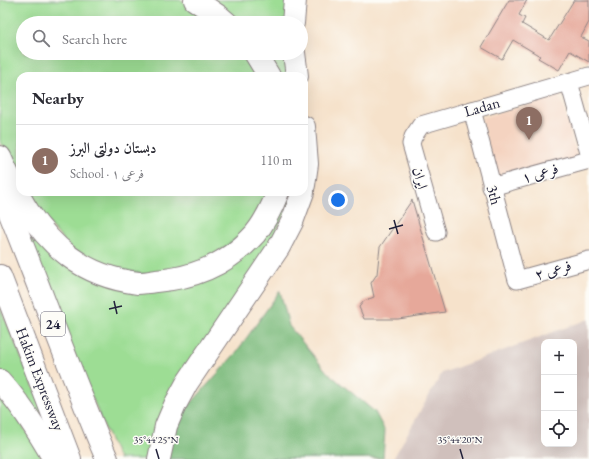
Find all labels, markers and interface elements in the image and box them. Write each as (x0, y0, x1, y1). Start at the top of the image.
search box (16, 16, 308, 60)
icon: search (30, 27, 52, 49)
text: Search here (62, 29, 127, 48)
text: Nearby (32, 87, 84, 109)
street label: Ladan (462, 92, 502, 121)
pin: 1 (516, 107, 542, 140)
text: دبستان دولتی البرز (70, 138, 157, 157)
text: 1 (42, 152, 48, 169)
text: 110 m (261, 152, 292, 169)
street label: فرعی ۱ (519, 158, 561, 188)
text: School · فرعی ۱ (70, 165, 144, 182)
street label: ایران (408, 165, 433, 191)
street label: 3th (483, 183, 506, 207)
your location (328, 190, 348, 210)
street label: فرعی ۲ (532, 255, 574, 285)
road number: 24 (41, 312, 65, 336)
street label: Hakim Expressway (12, 324, 69, 434)
map controls (541, 339, 577, 447)
button: + (541, 339, 577, 375)
button: − (541, 375, 577, 411)
button: locate (541, 411, 577, 447)
text: 35°44'25"N (134, 433, 179, 446)
text: 35°44'20"N (438, 433, 483, 446)

